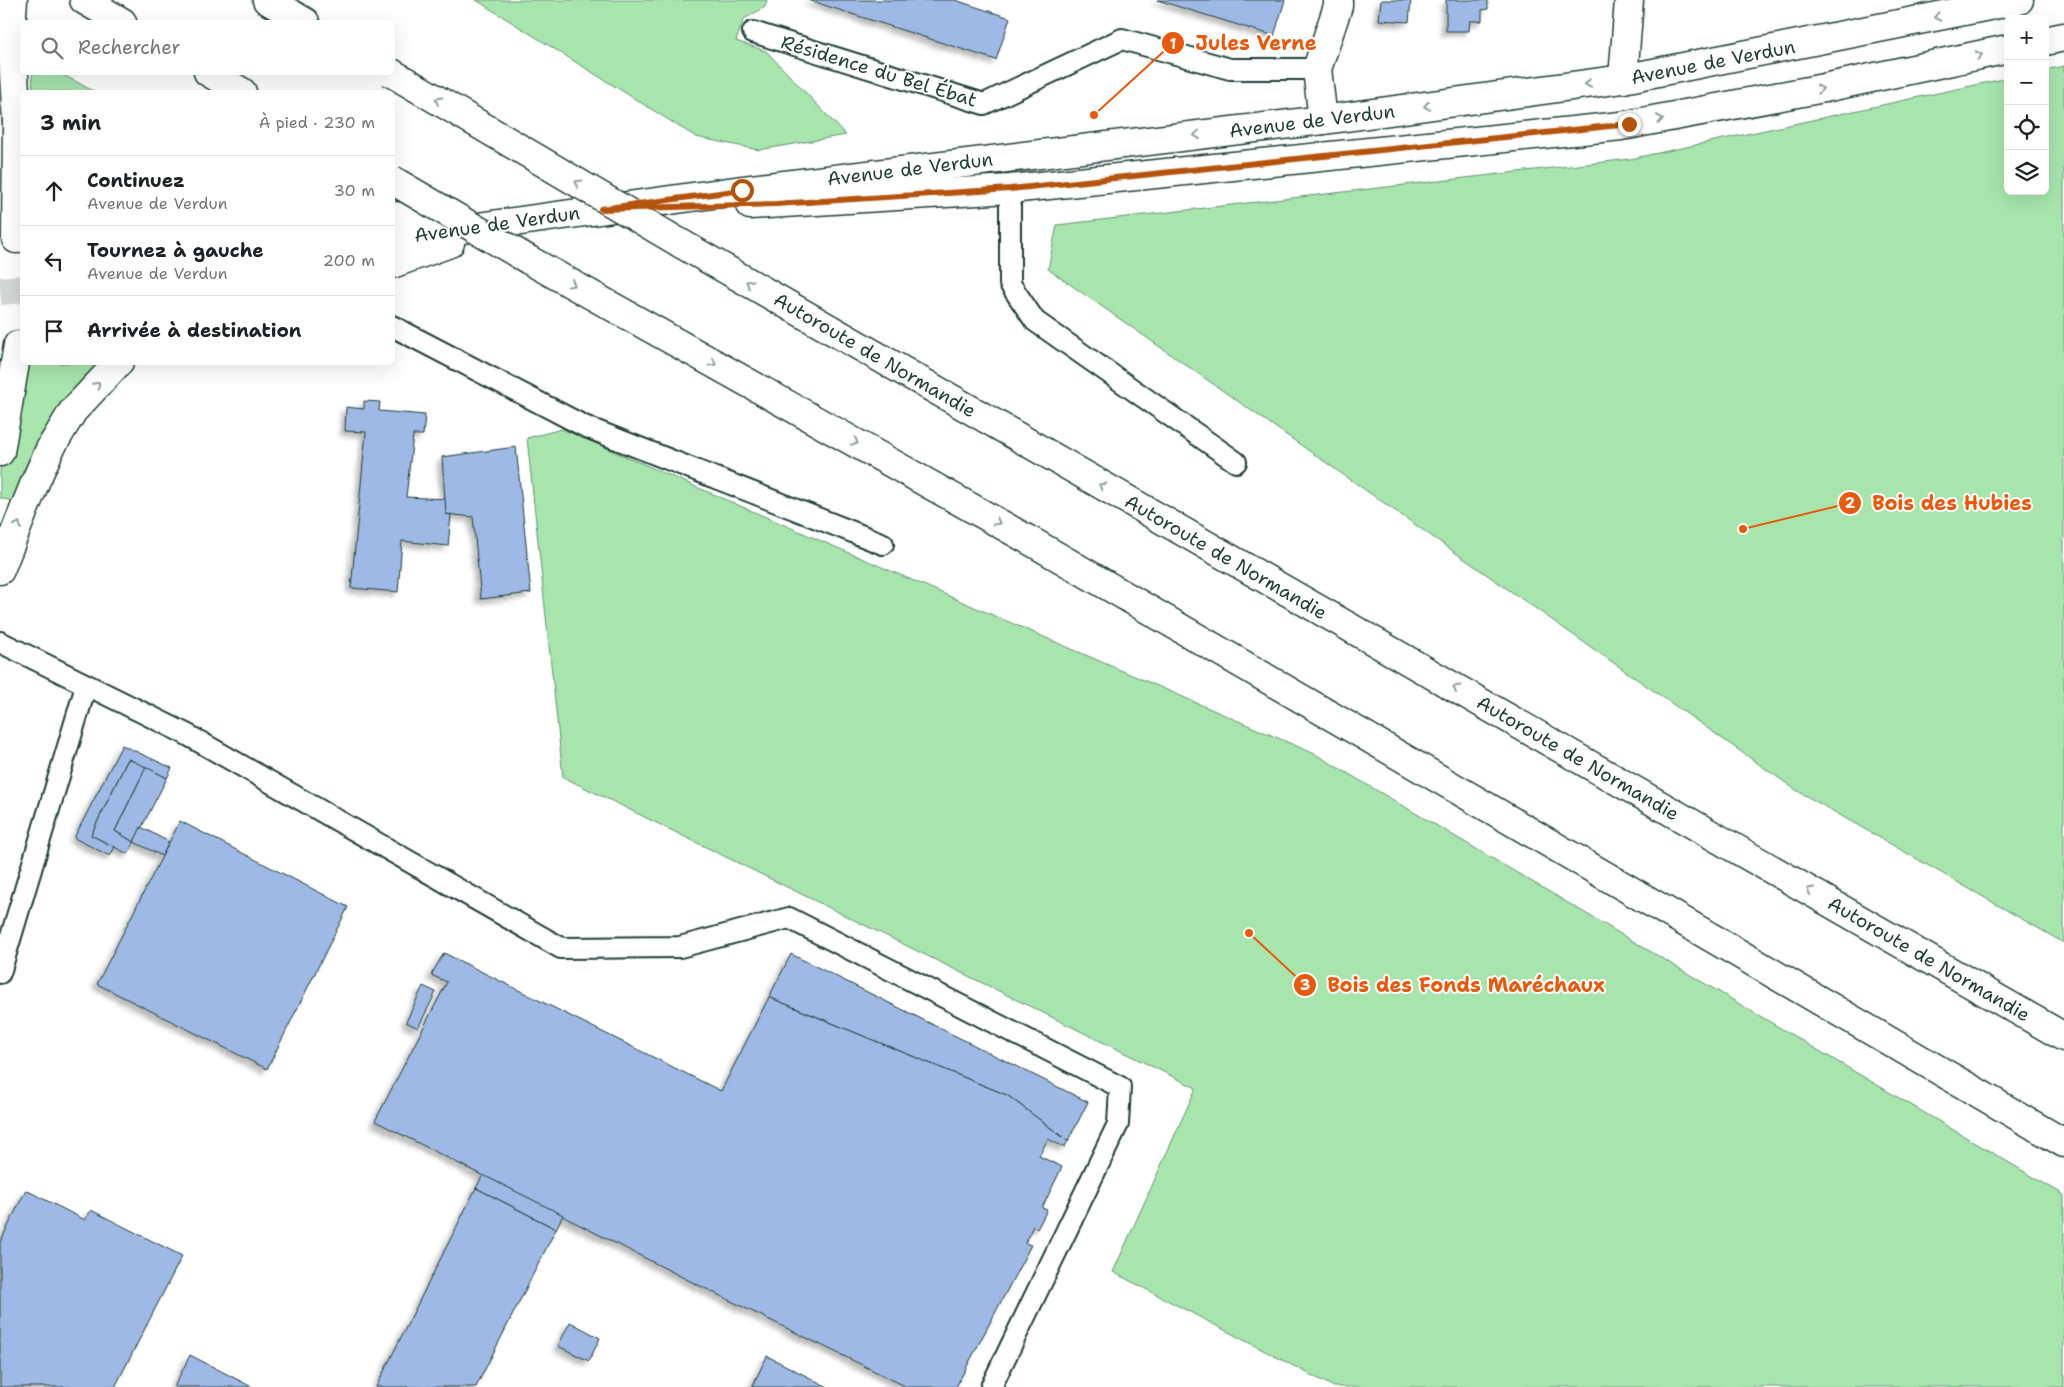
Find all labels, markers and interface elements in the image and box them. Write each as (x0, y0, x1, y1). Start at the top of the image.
one-way arrow (1932, 11, 1941, 22)
map controls (2004, 15, 2049, 195)
button: + (2004, 15, 2049, 60)
search box (20, 20, 395, 75)
callout: Jules Verne (1160, 26, 1327, 61)
street label: Résidence du Bel Ébat (778, 28, 980, 113)
text: Jules Verne (1195, 30, 1317, 56)
icon: search (38, 34, 66, 62)
text: 1 (1170, 34, 1177, 54)
street label: Avenue de Verdun (1629, 34, 1797, 90)
text: Rechercher (78, 35, 181, 60)
one-way arrow (1974, 51, 1983, 61)
button: − (2004, 60, 2049, 105)
one-way arrow (1584, 78, 1592, 89)
one-way arrow (1816, 84, 1824, 95)
one-way arrow (434, 97, 443, 107)
street label: Avenue de Verdun (1228, 98, 1396, 144)
one-way arrow (1423, 100, 1431, 111)
button: locate (2004, 105, 2049, 150)
text: 3 min (40, 109, 101, 137)
text: À pied · 230 m (259, 112, 375, 133)
route end (1618, 113, 1641, 136)
one-way arrow (1656, 115, 1665, 125)
one-way arrow (1192, 129, 1200, 140)
street label: Avenue de Verdun (826, 146, 994, 192)
button: layers (2004, 150, 2049, 195)
text: Continuez (87, 168, 185, 193)
icon: ahead (40, 177, 68, 205)
one-way arrow (574, 179, 583, 189)
route start (731, 179, 754, 202)
text: 30 m (334, 180, 375, 201)
text: Avenue de Verdun (87, 193, 227, 214)
street label: Avenue de Verdun (413, 200, 581, 248)
text: Tournez à gauche (87, 238, 264, 263)
icon: left (40, 247, 68, 275)
text: 200 m (323, 250, 375, 271)
text: Avenue de Verdun (87, 263, 227, 284)
one-way arrow (566, 277, 575, 287)
one-way arrow (745, 279, 754, 289)
street label: Autoroute de Normandie (769, 287, 981, 423)
icon: arrive (40, 317, 68, 345)
text: Arrivée à destination (87, 318, 301, 343)
one-way arrow (708, 357, 717, 367)
one-way arrow (91, 381, 100, 390)
one-way arrow (850, 436, 859, 446)
one-way arrow (1098, 483, 1107, 493)
callout: Bois des Hubies (1837, 485, 2042, 520)
street label: Autoroute de Normandie (1120, 489, 1332, 625)
text: Bois des Hubies (1872, 490, 2032, 516)
text: 2 (1845, 493, 1856, 513)
one-way arrow (992, 516, 1001, 526)
one-way arrow (12, 521, 22, 530)
one-way arrow (1452, 685, 1461, 695)
street label: Autoroute de Normandie (1472, 690, 1684, 826)
one-way arrow (1806, 887, 1815, 897)
street label: Autoroute de Normandie (1823, 891, 2035, 1027)
callout: Bois des Fonds Maréchaux (1293, 967, 1615, 1002)
text: Bois des Fonds Maréchaux (1327, 972, 1605, 998)
text: 3 (1300, 975, 1310, 995)

